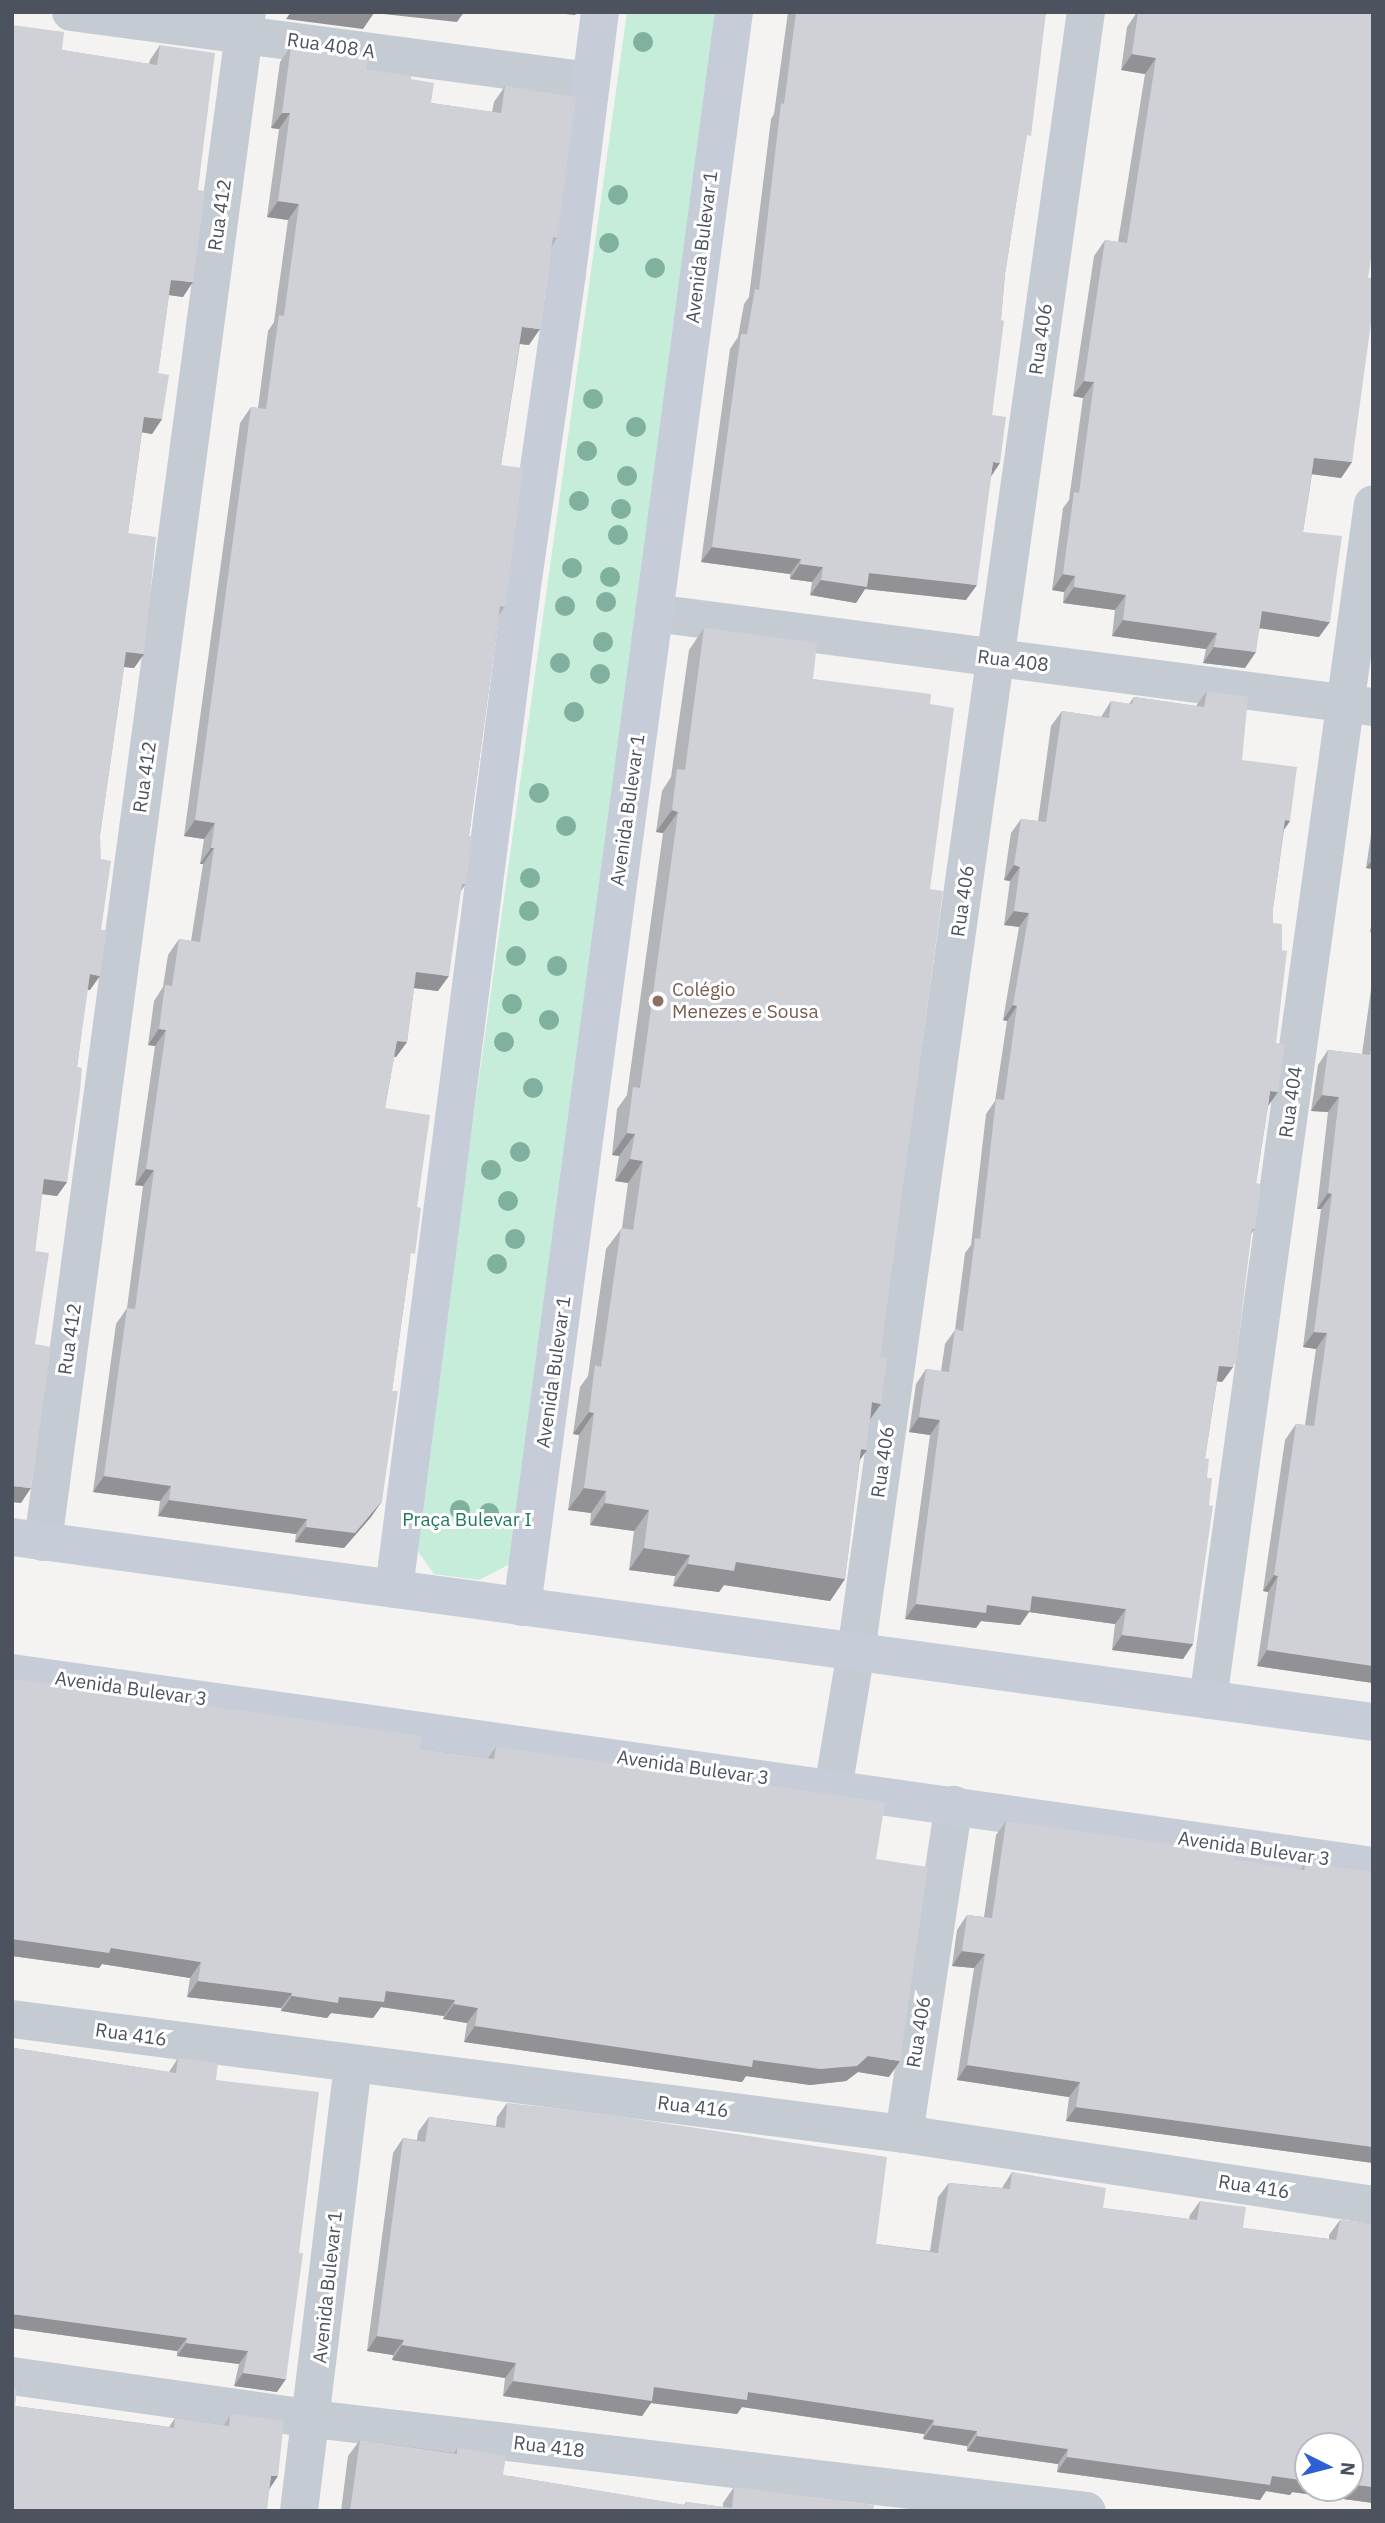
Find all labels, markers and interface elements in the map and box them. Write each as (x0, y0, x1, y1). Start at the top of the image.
street label: Rua 408 A (286, 29, 376, 63)
street label: Avenida Bulevar 1 (681, 169, 723, 325)
street label: Rua 412 (204, 178, 236, 252)
street label: Rua 406 (1025, 302, 1057, 376)
street label: Rua 408 (976, 645, 1050, 677)
street label: Avenida Bulevar 1 (606, 732, 650, 888)
street label: Rua 412 (129, 740, 161, 814)
street label: Rua 406 (947, 864, 979, 938)
place label: Colégio Menezes e Sousa (672, 979, 819, 1023)
marker: Colégio Menezes e Sousa (650, 993, 666, 1009)
street label: Rua 404 (1275, 1065, 1307, 1139)
street label: Avenida Bulevar 1 (532, 1294, 576, 1450)
street label: Rua 412 (54, 1302, 86, 1376)
street label: Rua 406 (867, 1425, 899, 1499)
park label: Praça Bulevar I (402, 1509, 532, 1531)
street label: Avenida Bulevar 3 (53, 1667, 209, 1711)
street label: Avenida Bulevar 3 (615, 1746, 771, 1790)
street label: Avenida Bulevar 3 (1176, 1827, 1332, 1871)
street label: Rua 406 (902, 1995, 936, 2069)
street label: Rua 416 (94, 2019, 168, 2051)
street label: Rua 416 (656, 2091, 730, 2123)
street label: Rua 416 (1217, 2170, 1291, 2204)
street label: Avenida Bulevar 1 (309, 2210, 347, 2364)
street label: Rua 418 (512, 2431, 586, 2463)
north arrow (1294, 2432, 1364, 2502)
text: N (1335, 2461, 1361, 2477)

